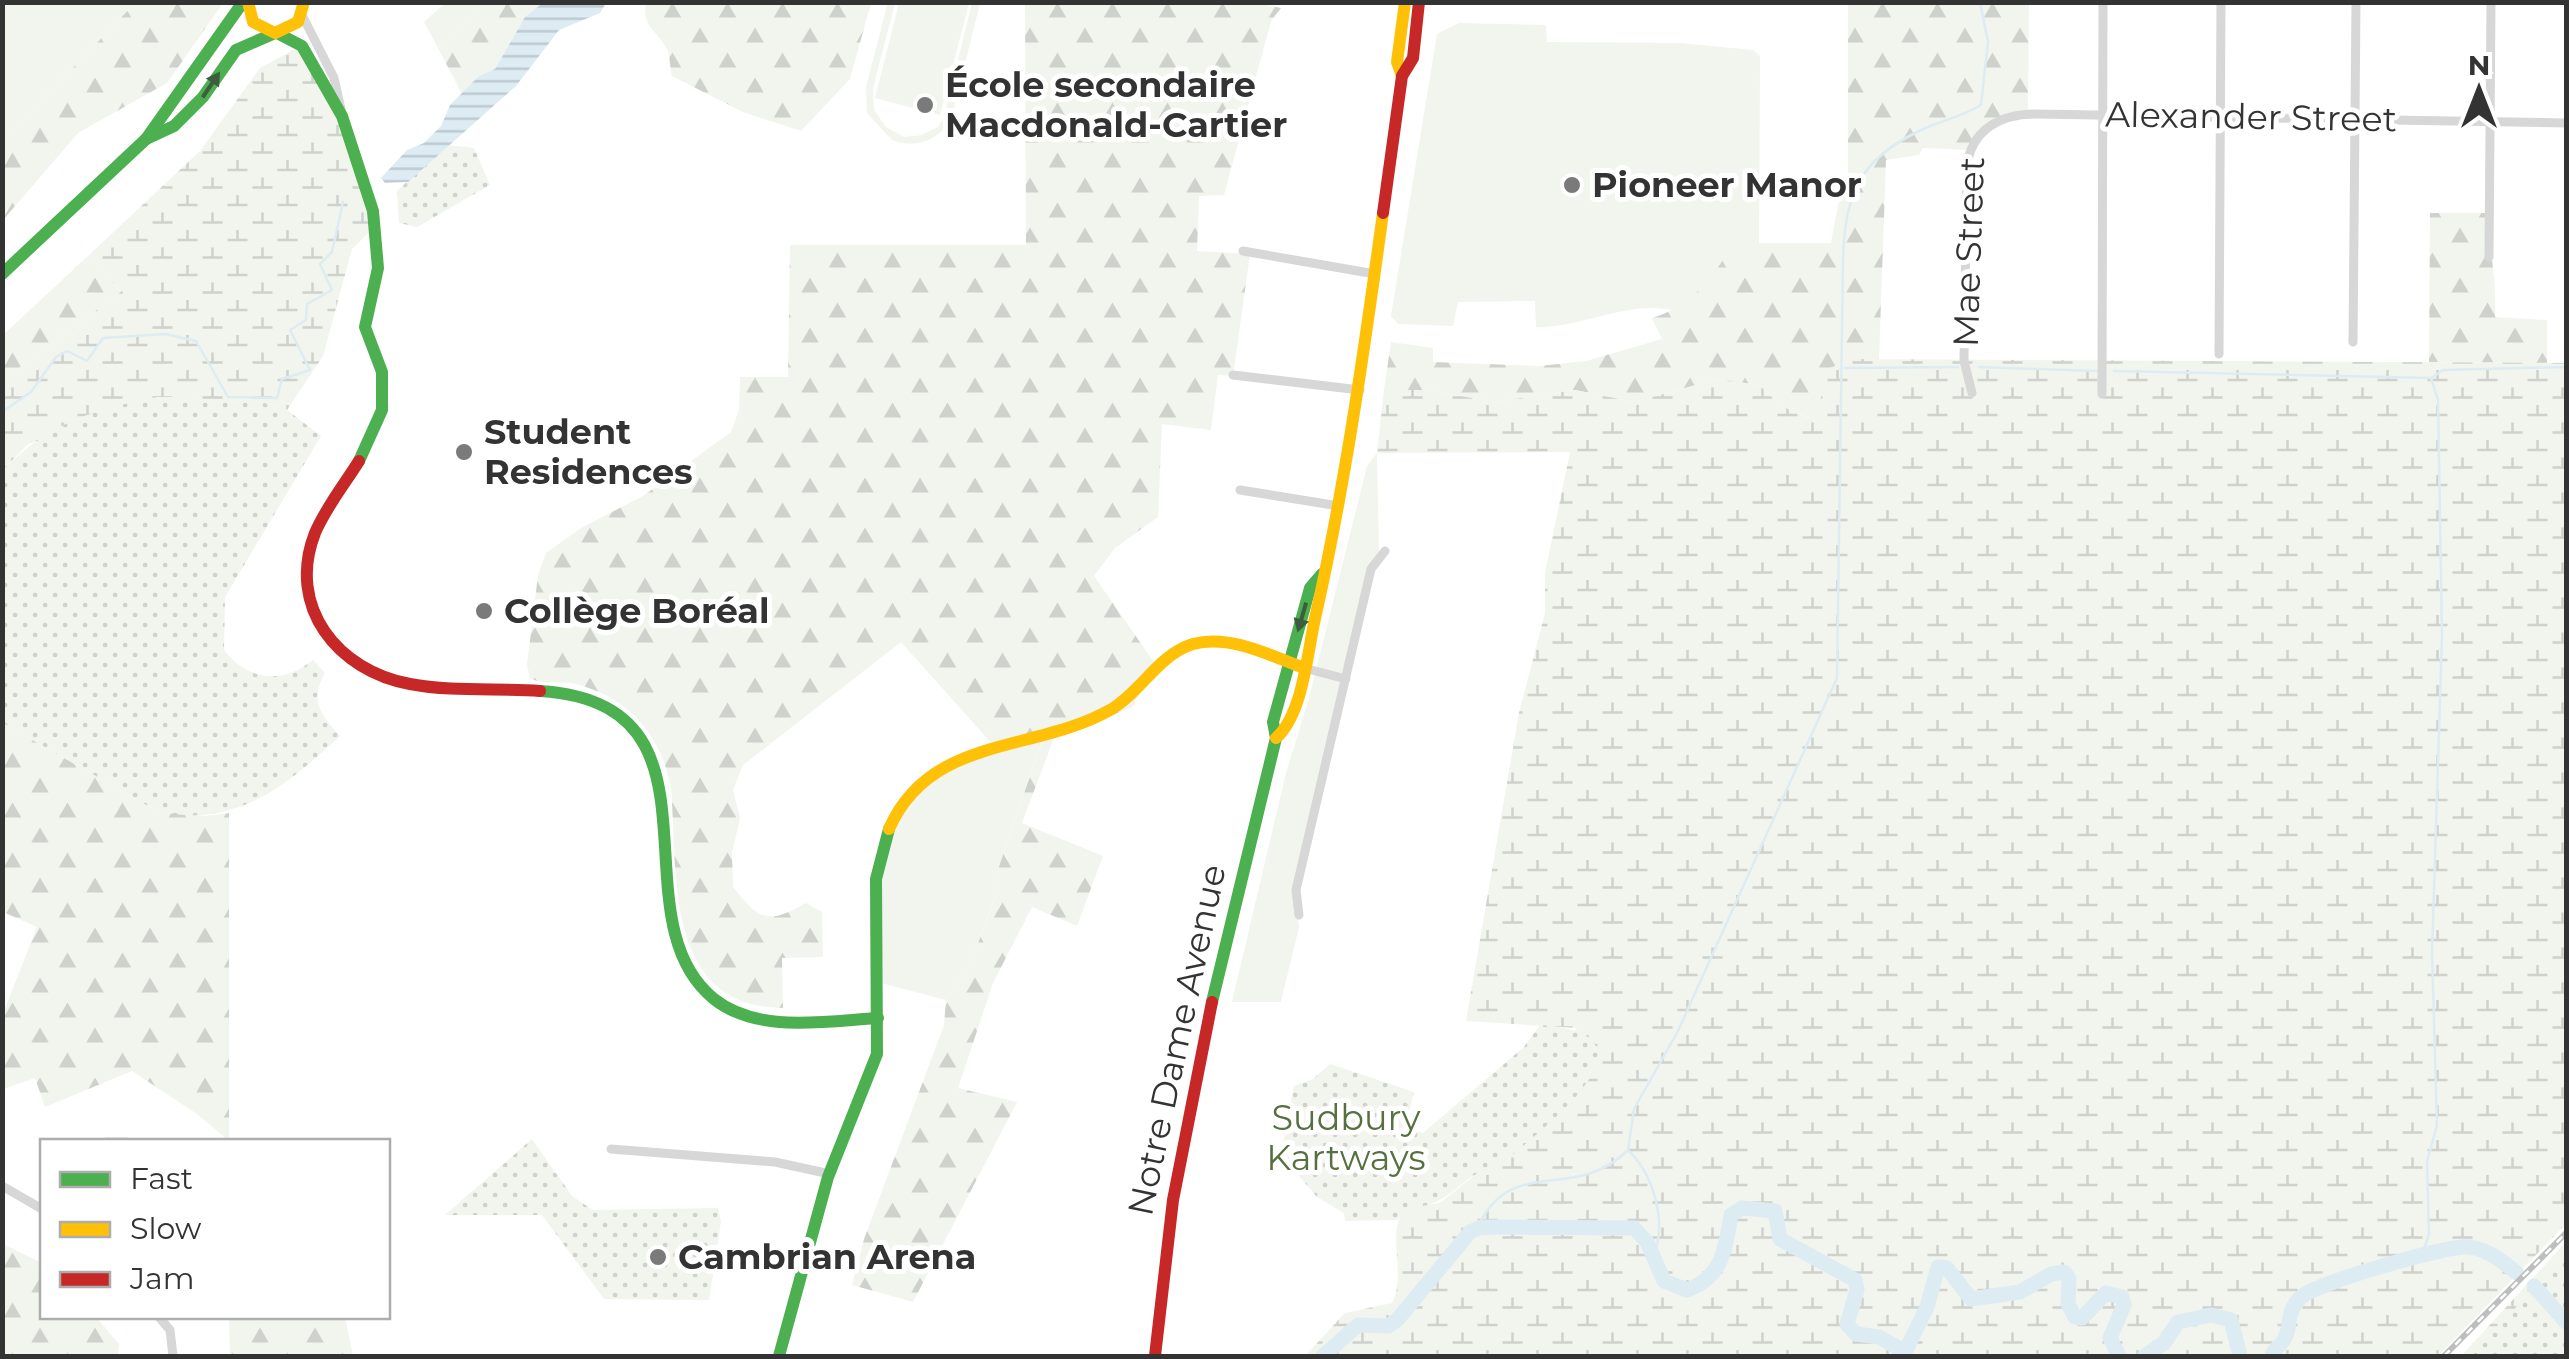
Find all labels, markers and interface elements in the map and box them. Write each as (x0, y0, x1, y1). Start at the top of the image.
north arrow (2429, 40, 2529, 140)
text: N (2468, 48, 2490, 82)
place label: École secondaire Macdonald-Cartier (945, 63, 1287, 146)
one-way arrow (201, 71, 220, 98)
street label: Alexander Street (2105, 92, 2397, 141)
marker: École secondaire Macdonald-Cartier (914, 94, 936, 116)
street label: Mae Street (1944, 156, 1993, 348)
place label: Pioneer Manor (1592, 163, 1862, 206)
marker: Pioneer Manor (1561, 174, 1583, 196)
place label: Student Residences (484, 410, 693, 493)
marker: Student Residences (453, 441, 475, 463)
place label: Collège Boréal (504, 589, 769, 632)
marker: Collège Boréal (473, 600, 495, 622)
one-way arrow (1294, 602, 1309, 632)
street label: Notre Dame Avenue (1118, 861, 1235, 1219)
park label: Sudbury Kartways (1266, 1096, 1426, 1179)
legend (40, 1139, 390, 1319)
text: Fast (130, 1160, 193, 1197)
text: Slow (130, 1210, 202, 1247)
place label: Cambrian Arena (678, 1235, 976, 1278)
marker: Cambrian Arena (647, 1246, 669, 1268)
text: Jam (129, 1260, 195, 1297)

